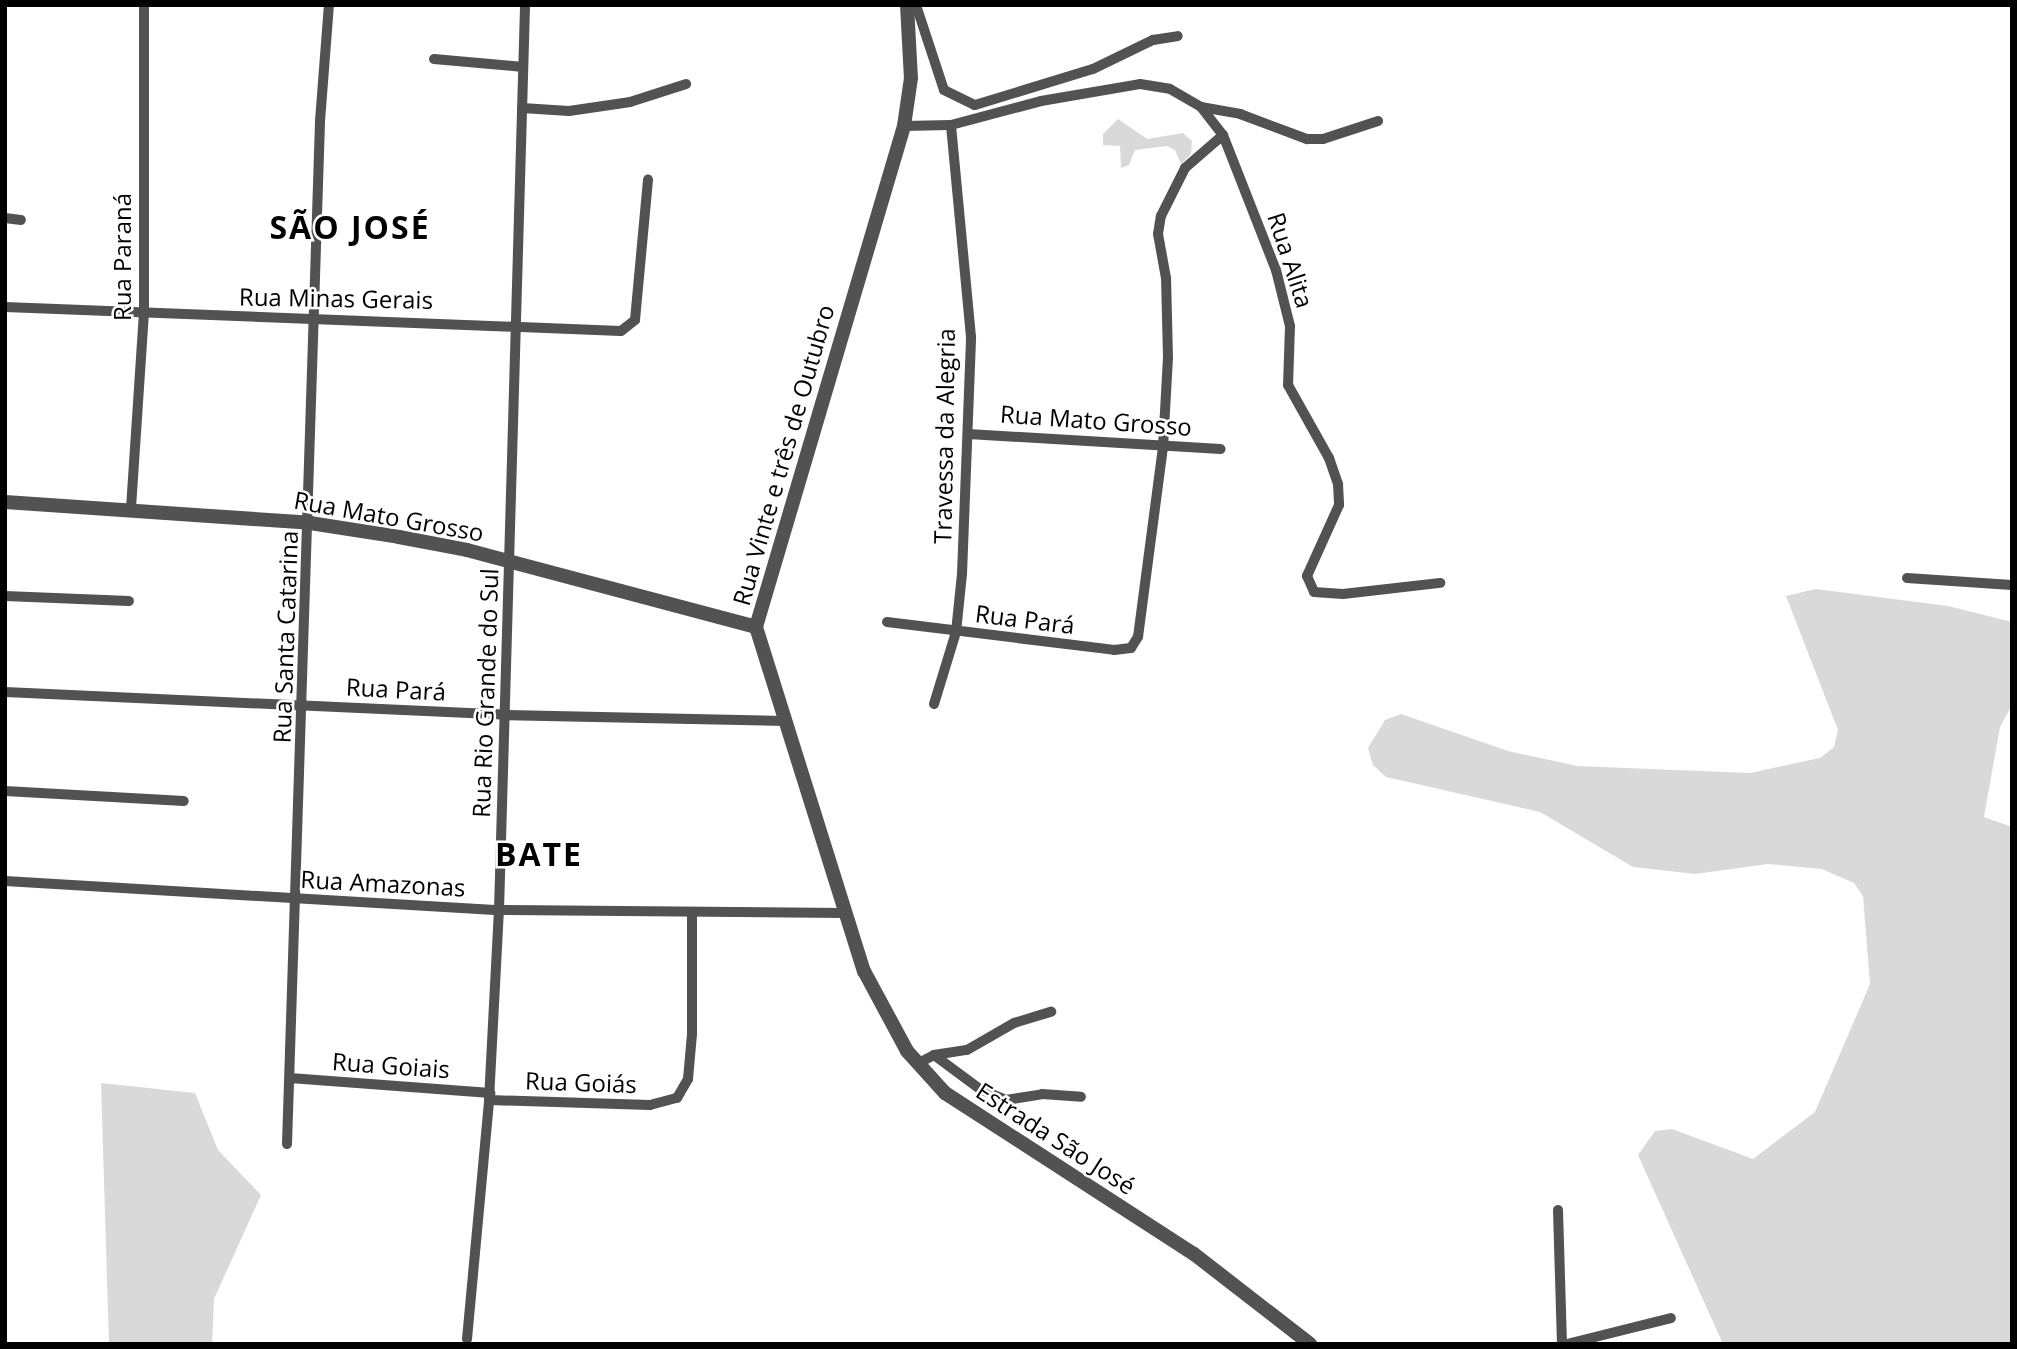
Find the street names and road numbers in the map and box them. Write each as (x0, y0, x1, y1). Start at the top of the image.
street label: Rua Paraná (108, 193, 136, 321)
street label: Rua Alita (1262, 209, 1320, 311)
street label: Rua Minas Gerais (239, 282, 433, 314)
street label: Rua Vinte e três de Outubro (726, 301, 840, 609)
street label: Travessa da Alegria (928, 328, 960, 544)
street label: Rua Mato Grosso (999, 399, 1193, 441)
street label: Rua Mato Grosso (292, 485, 486, 547)
street label: Rua Santa Catarina (267, 530, 303, 744)
street label: Rua Rio Grande do Sul (466, 568, 504, 818)
street label: Rua Pará (974, 599, 1076, 639)
street label: Rua Pará (345, 672, 447, 706)
street label: Rua Amazonas (300, 864, 466, 902)
street label: Rua Goiais (331, 1047, 451, 1083)
street label: Rua Goiás (525, 1066, 637, 1098)
street label: Estrada São José (971, 1076, 1141, 1200)

